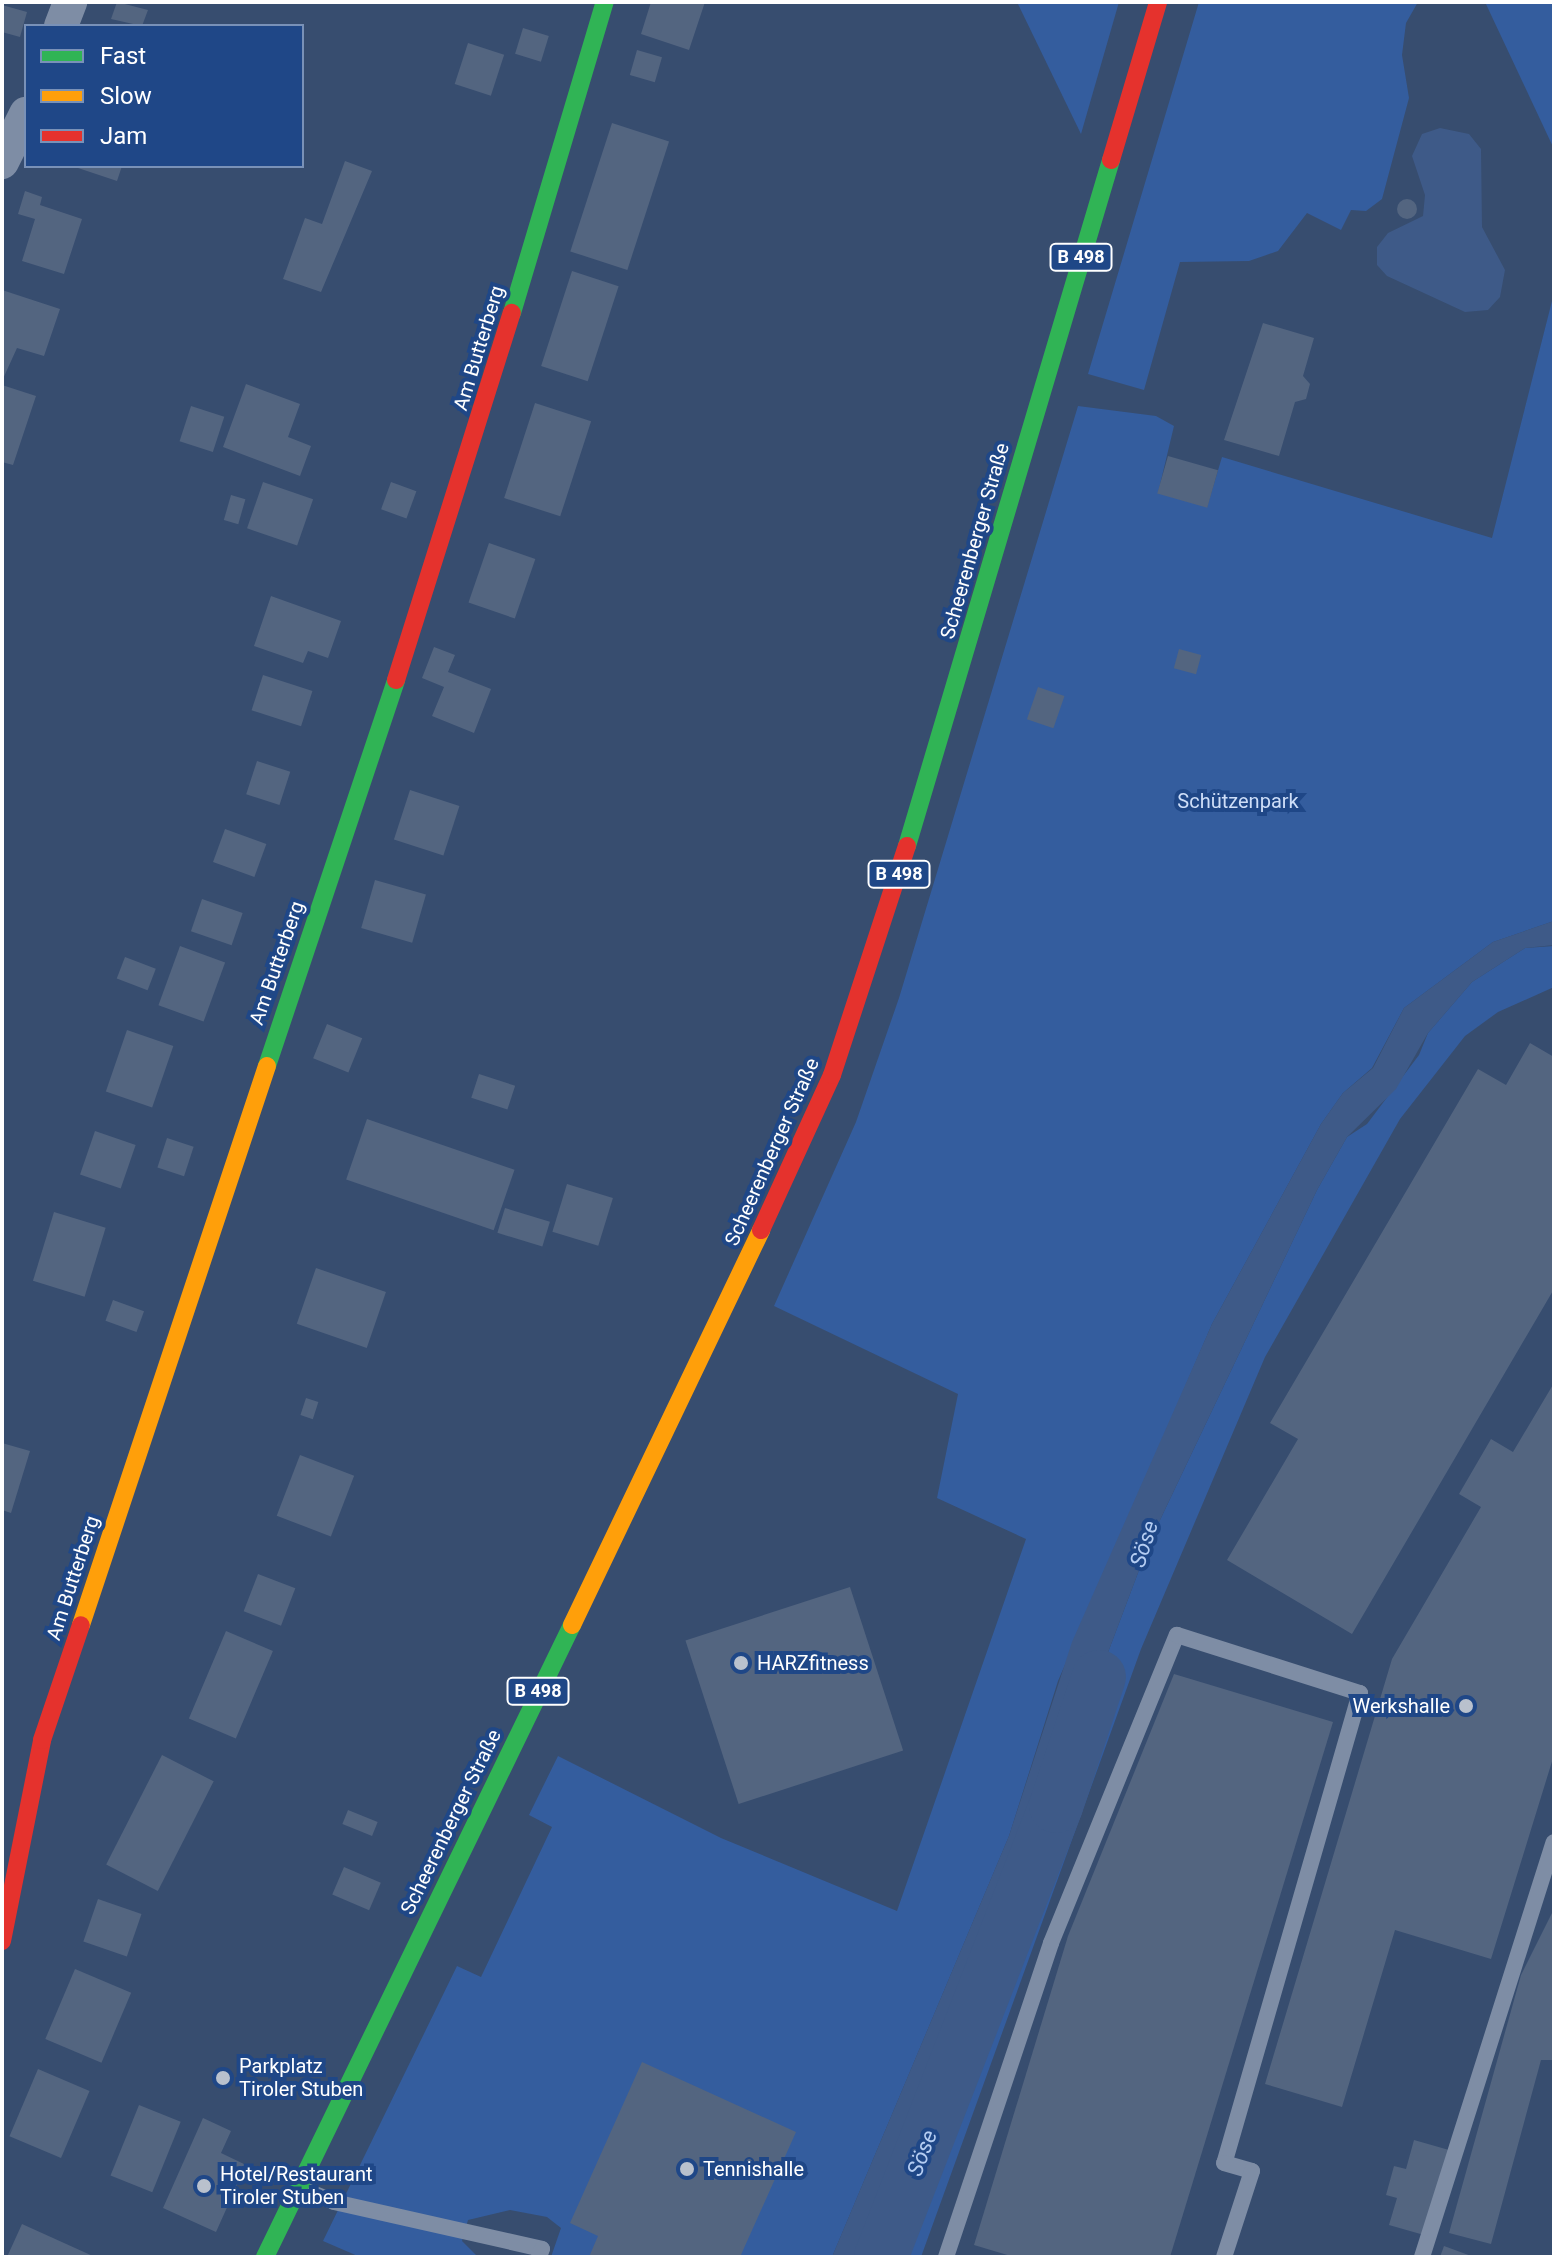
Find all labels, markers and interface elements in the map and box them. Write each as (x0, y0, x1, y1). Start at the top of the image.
legend (24, 24, 304, 168)
text: Fast (100, 42, 146, 70)
text: Slow (100, 82, 152, 110)
text: Jam (100, 122, 147, 150)
road number: B 498 (1049, 243, 1113, 271)
street label: Am Butterberg (449, 283, 509, 413)
street label: Scheerenberger Straße (935, 440, 1015, 642)
park label: Schützenpark (1177, 789, 1299, 813)
road number: B 498 (867, 860, 931, 888)
street label: Am Butterberg (245, 898, 309, 1028)
street label: Scheerenberger Straße (720, 1054, 824, 1250)
street label: Am Butterberg (42, 1513, 104, 1643)
water label: Söse (1124, 1517, 1164, 1571)
place label: HARZfitness (757, 1651, 869, 1675)
marker: HARZfitness (732, 1654, 750, 1672)
road number: B 498 (506, 1677, 570, 1705)
place label: Werkshalle (1352, 1694, 1450, 1718)
marker: Werkshalle (1457, 1697, 1475, 1715)
street label: Scheerenberger Straße (396, 1726, 506, 1918)
place label: Parkplatz Tiroler Stuben (239, 2054, 363, 2101)
marker: Parkplatz Tiroler Stuben (214, 2069, 232, 2087)
water label: Söse (901, 2126, 943, 2180)
place label: Tennishalle (703, 2157, 804, 2181)
marker: Tennishalle (678, 2160, 696, 2178)
place label: Hotel/Restaurant Tiroler Stuben (220, 2162, 372, 2209)
marker: Hotel/Restaurant Tiroler Stuben (195, 2177, 213, 2195)

